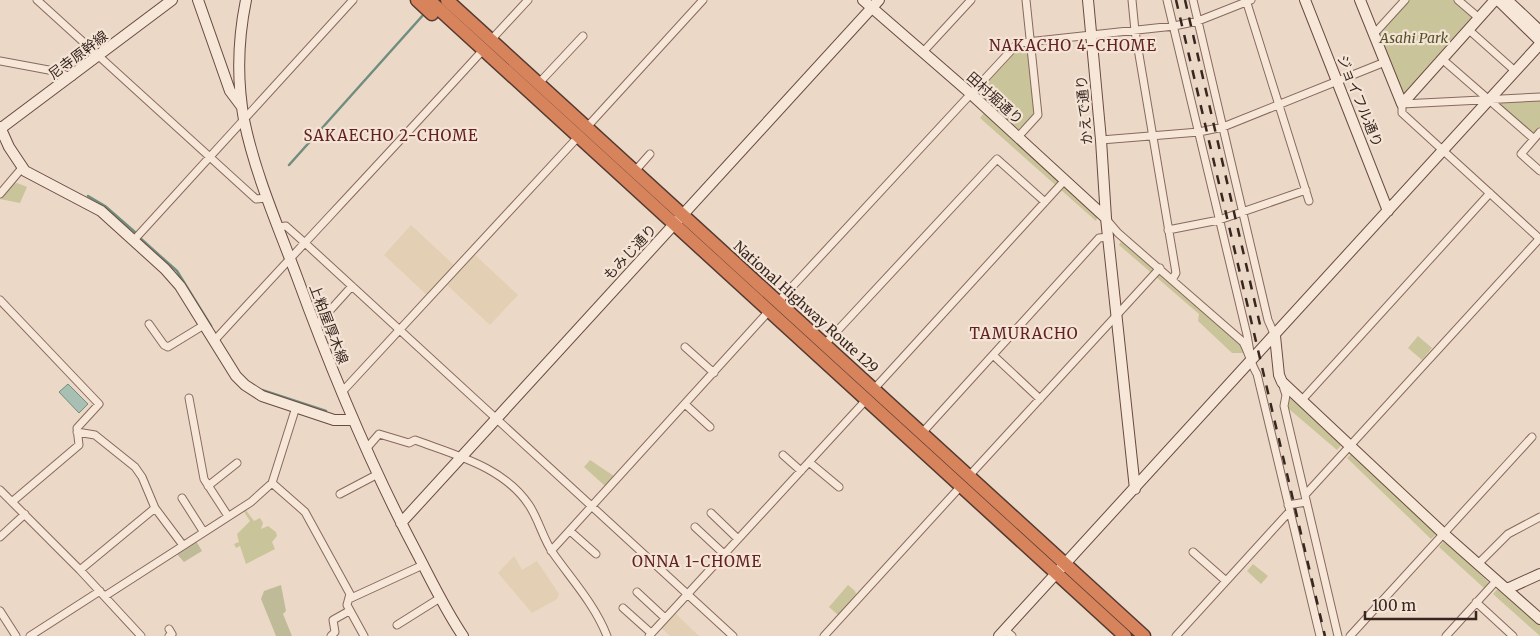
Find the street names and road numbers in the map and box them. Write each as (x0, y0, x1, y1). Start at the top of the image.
street label: 尼寺原幹線 (45, 27, 111, 83)
street label: ジョイフル通り (1333, 52, 1387, 150)
street label: 田村堀通り (963, 68, 1027, 128)
street label: かえで通り (1072, 75, 1096, 145)
street label: もみじ通り (600, 220, 660, 284)
street label: National Highway Route 129 (730, 237, 882, 377)
street label: 上粕屋厚木線 (306, 282, 352, 366)

